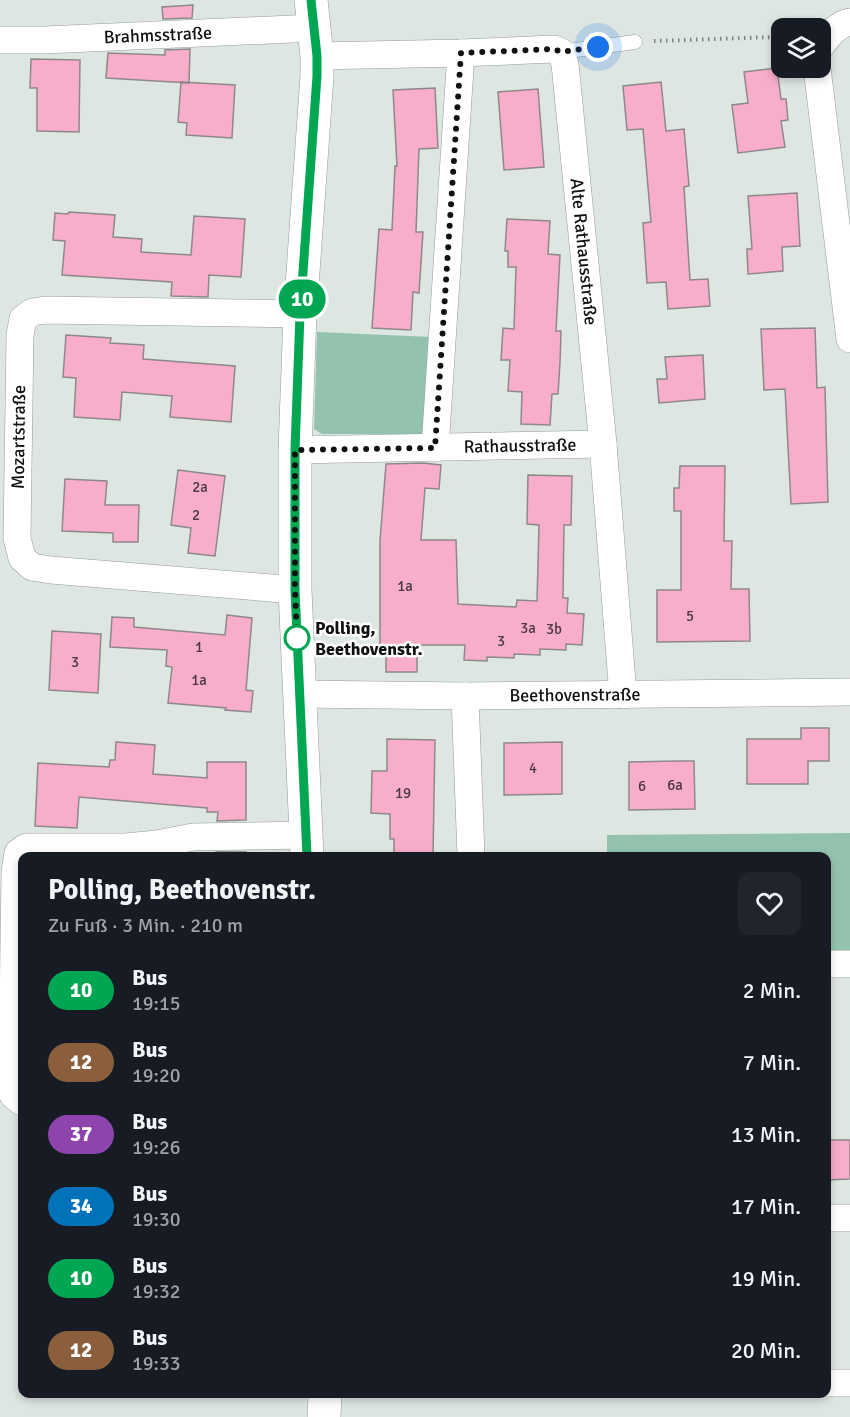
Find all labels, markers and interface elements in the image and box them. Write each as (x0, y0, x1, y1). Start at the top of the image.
map controls (771, 18, 831, 78)
button: layers (771, 18, 831, 78)
street label: Brahmsstraße (103, 22, 213, 48)
your location (583, 32, 613, 62)
street label: Alte Rathausstraße (565, 177, 602, 326)
line badge: 10 (275, 280, 329, 318)
text: 10 (291, 286, 313, 312)
street label: Mozartstraße (7, 385, 30, 489)
street label: Rathausstraße (463, 434, 577, 458)
house number: 2a (192, 478, 208, 496)
house number: 2 (192, 506, 200, 524)
house number: 1a (397, 577, 413, 595)
house number: 5 (686, 607, 694, 625)
place label: Polling, Beethovenstr. (315, 617, 423, 660)
house number: 3a (520, 619, 536, 637)
house number: 3b (546, 620, 562, 638)
marker: Polling, Beethovenstr. (284, 625, 310, 651)
house number: 3 (497, 632, 505, 650)
house number: 1 (195, 638, 203, 656)
house number: 3 (71, 653, 79, 671)
house number: 1a (191, 671, 207, 689)
street label: Beethovenstraße (509, 683, 641, 707)
house number: 4 (529, 759, 537, 777)
house number: 6a (667, 776, 683, 794)
house number: 6 (638, 777, 646, 795)
house number: 19 (395, 784, 411, 802)
button: heart (738, 872, 801, 935)
text: Polling, Beethovenstr. (48, 873, 316, 907)
text: Zu Fuß · 3 Min. · 210 m (48, 913, 243, 938)
text: Bus (132, 964, 167, 991)
text: 10 (70, 977, 92, 1003)
text: 2 Min. (743, 977, 801, 1004)
text: 19:15 (132, 991, 181, 1016)
text: Bus (132, 1036, 167, 1063)
text: 12 (70, 1049, 92, 1075)
text: 7 Min. (743, 1049, 801, 1076)
text: 19:20 (132, 1063, 181, 1088)
text: Bus (132, 1108, 167, 1135)
text: 37 (70, 1121, 92, 1147)
text: 13 Min. (731, 1121, 801, 1148)
text: 19:26 (132, 1135, 181, 1160)
text: Bus (132, 1180, 167, 1207)
text: 34 (70, 1193, 92, 1219)
text: 17 Min. (731, 1193, 801, 1220)
text: 19:30 (132, 1207, 181, 1232)
text: Bus (132, 1252, 167, 1279)
text: 10 (70, 1265, 92, 1291)
text: 19 Min. (731, 1265, 801, 1292)
text: 19:32 (132, 1279, 181, 1304)
text: Bus (132, 1324, 167, 1351)
text: 12 (70, 1337, 92, 1363)
text: 20 Min. (731, 1337, 801, 1364)
text: 19:33 (132, 1351, 181, 1376)

